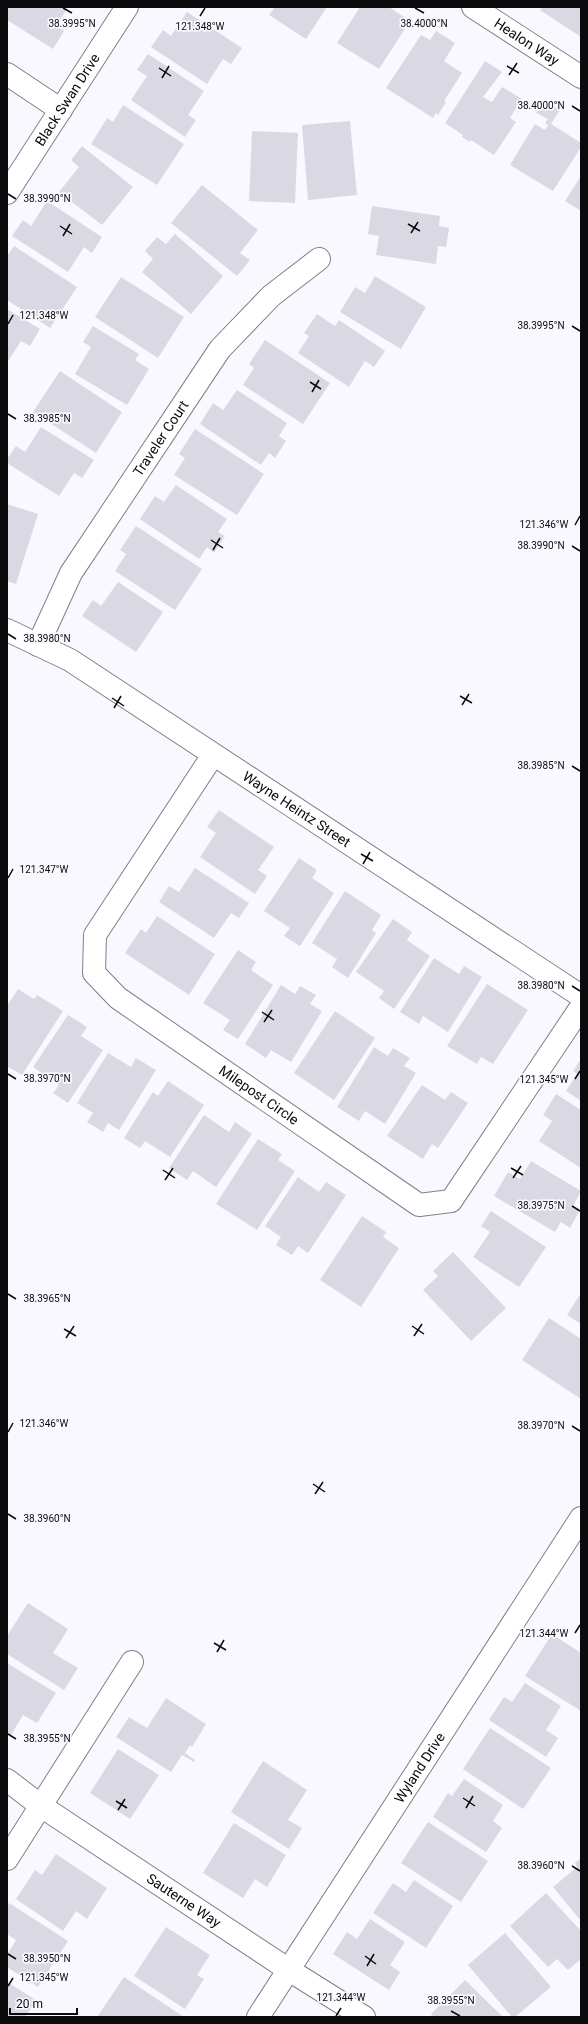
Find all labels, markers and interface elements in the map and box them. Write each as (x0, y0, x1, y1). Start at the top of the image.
street label: Healon Way (491, 15, 562, 69)
text: 38.3995°N (48, 18, 96, 29)
text: 38.4000°N (400, 18, 448, 29)
text: 121.348°W (176, 21, 225, 32)
street label: Black Swan Drive (31, 50, 103, 149)
text: 38.4000°N (517, 100, 565, 111)
text: 38.3990°N (23, 193, 71, 204)
text: 121.348°W (20, 310, 69, 321)
text: 38.3995°N (517, 320, 565, 331)
street label: Traveler Court (130, 397, 192, 479)
text: 38.3985°N (23, 413, 71, 424)
text: 121.346°W (520, 519, 569, 530)
text: 38.3990°N (517, 540, 565, 551)
text: 38.3980°N (23, 633, 71, 644)
text: 38.3985°N (517, 760, 565, 771)
street label: Wayne Heintz Street (240, 768, 354, 850)
text: 121.347°W (20, 864, 69, 875)
text: 38.3980°N (517, 980, 565, 991)
street label: Milepost Circle (216, 1062, 302, 1128)
text: 38.3970°N (23, 1073, 71, 1084)
text: 121.345°W (520, 1074, 569, 1085)
text: 38.3975°N (517, 1200, 565, 1211)
text: 38.3965°N (23, 1293, 71, 1304)
text: 121.346°W (20, 1418, 69, 1429)
text: 38.3970°N (517, 1420, 565, 1431)
text: 38.3960°N (23, 1513, 71, 1524)
text: 121.344°W (520, 1628, 569, 1639)
street label: Wyland Drive (391, 1729, 448, 1806)
text: 38.3955°N (23, 1733, 71, 1744)
text: 38.3960°N (517, 1860, 565, 1871)
street label: Sauterne Way (144, 1870, 224, 1931)
text: 38.3950°N (23, 1953, 71, 1964)
text: 121.345°W (20, 1972, 69, 1983)
scale bar (10, 1990, 77, 2016)
text: 121.344°W (317, 1992, 366, 2003)
text: 38.3955°N (427, 1995, 475, 2006)
text: 20 m (16, 1997, 43, 2011)

